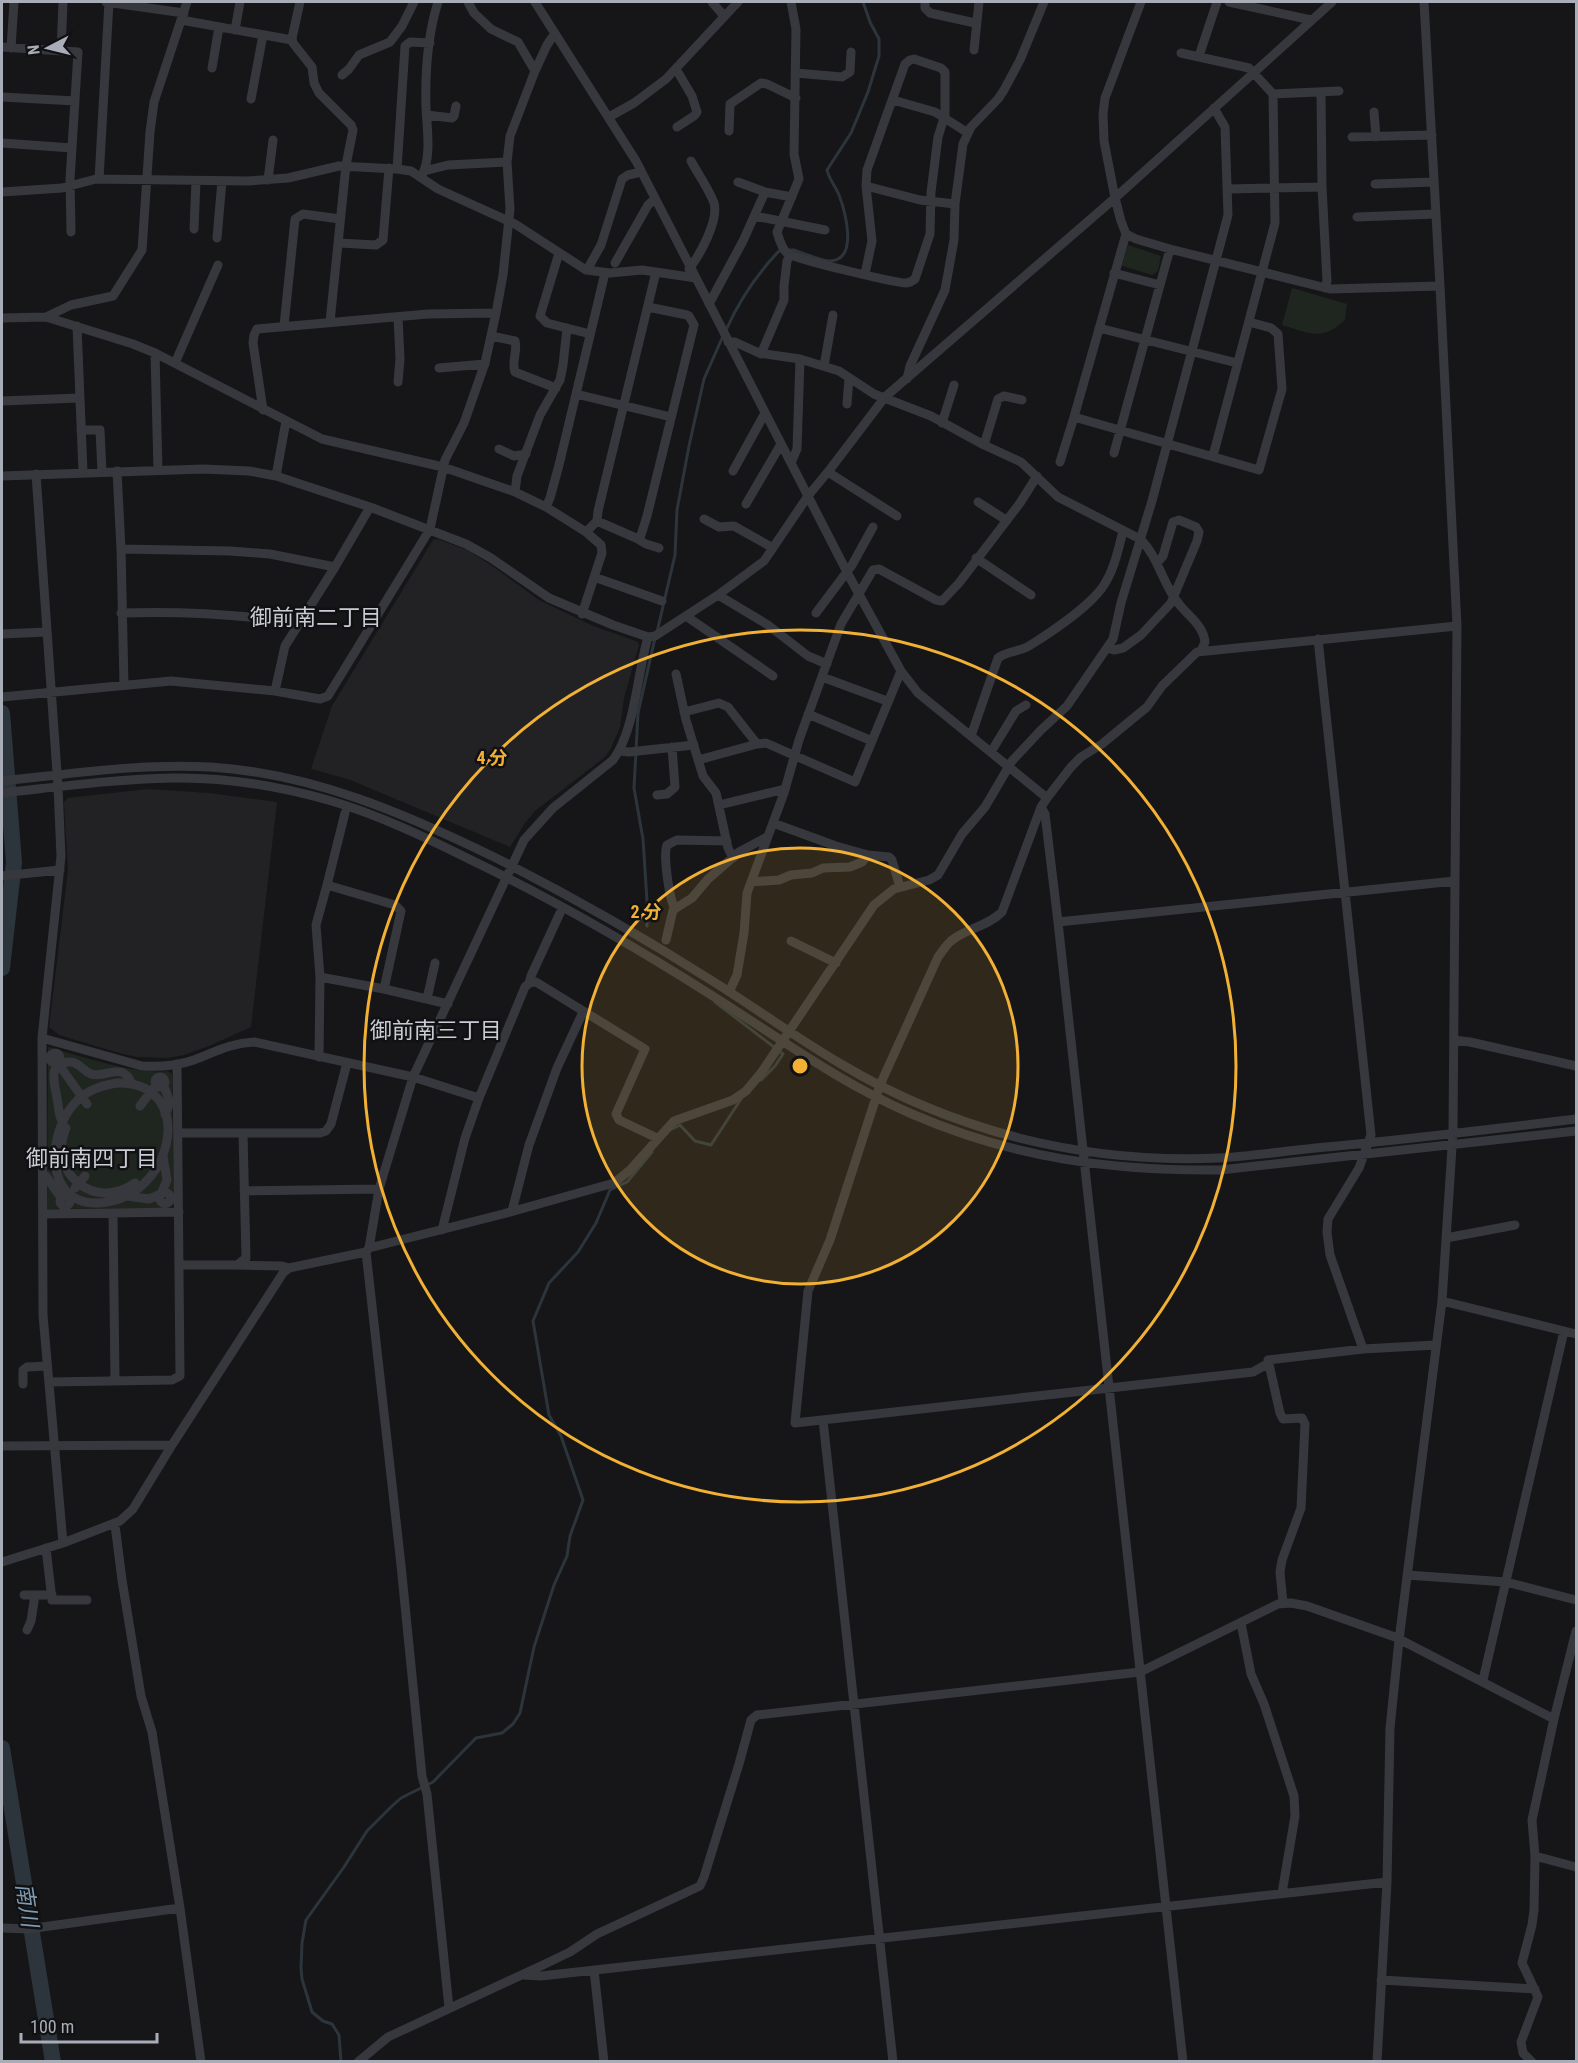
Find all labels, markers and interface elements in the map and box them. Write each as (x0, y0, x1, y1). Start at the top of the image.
north arrow (18, 18, 78, 78)
text: N (24, 44, 44, 56)
district label: 御前南二丁目 (250, 605, 382, 630)
text: 4 分 (476, 747, 508, 768)
text: 2 分 (630, 901, 662, 922)
district label: 御前南三丁目 (370, 1018, 502, 1043)
centre of rings (790, 1056, 810, 1076)
district label: 御前南四丁目 (26, 1146, 158, 1171)
water label: 南川 (11, 1881, 43, 1931)
scale bar (21, 2006, 158, 2044)
text: 100 m (30, 2016, 74, 2037)

